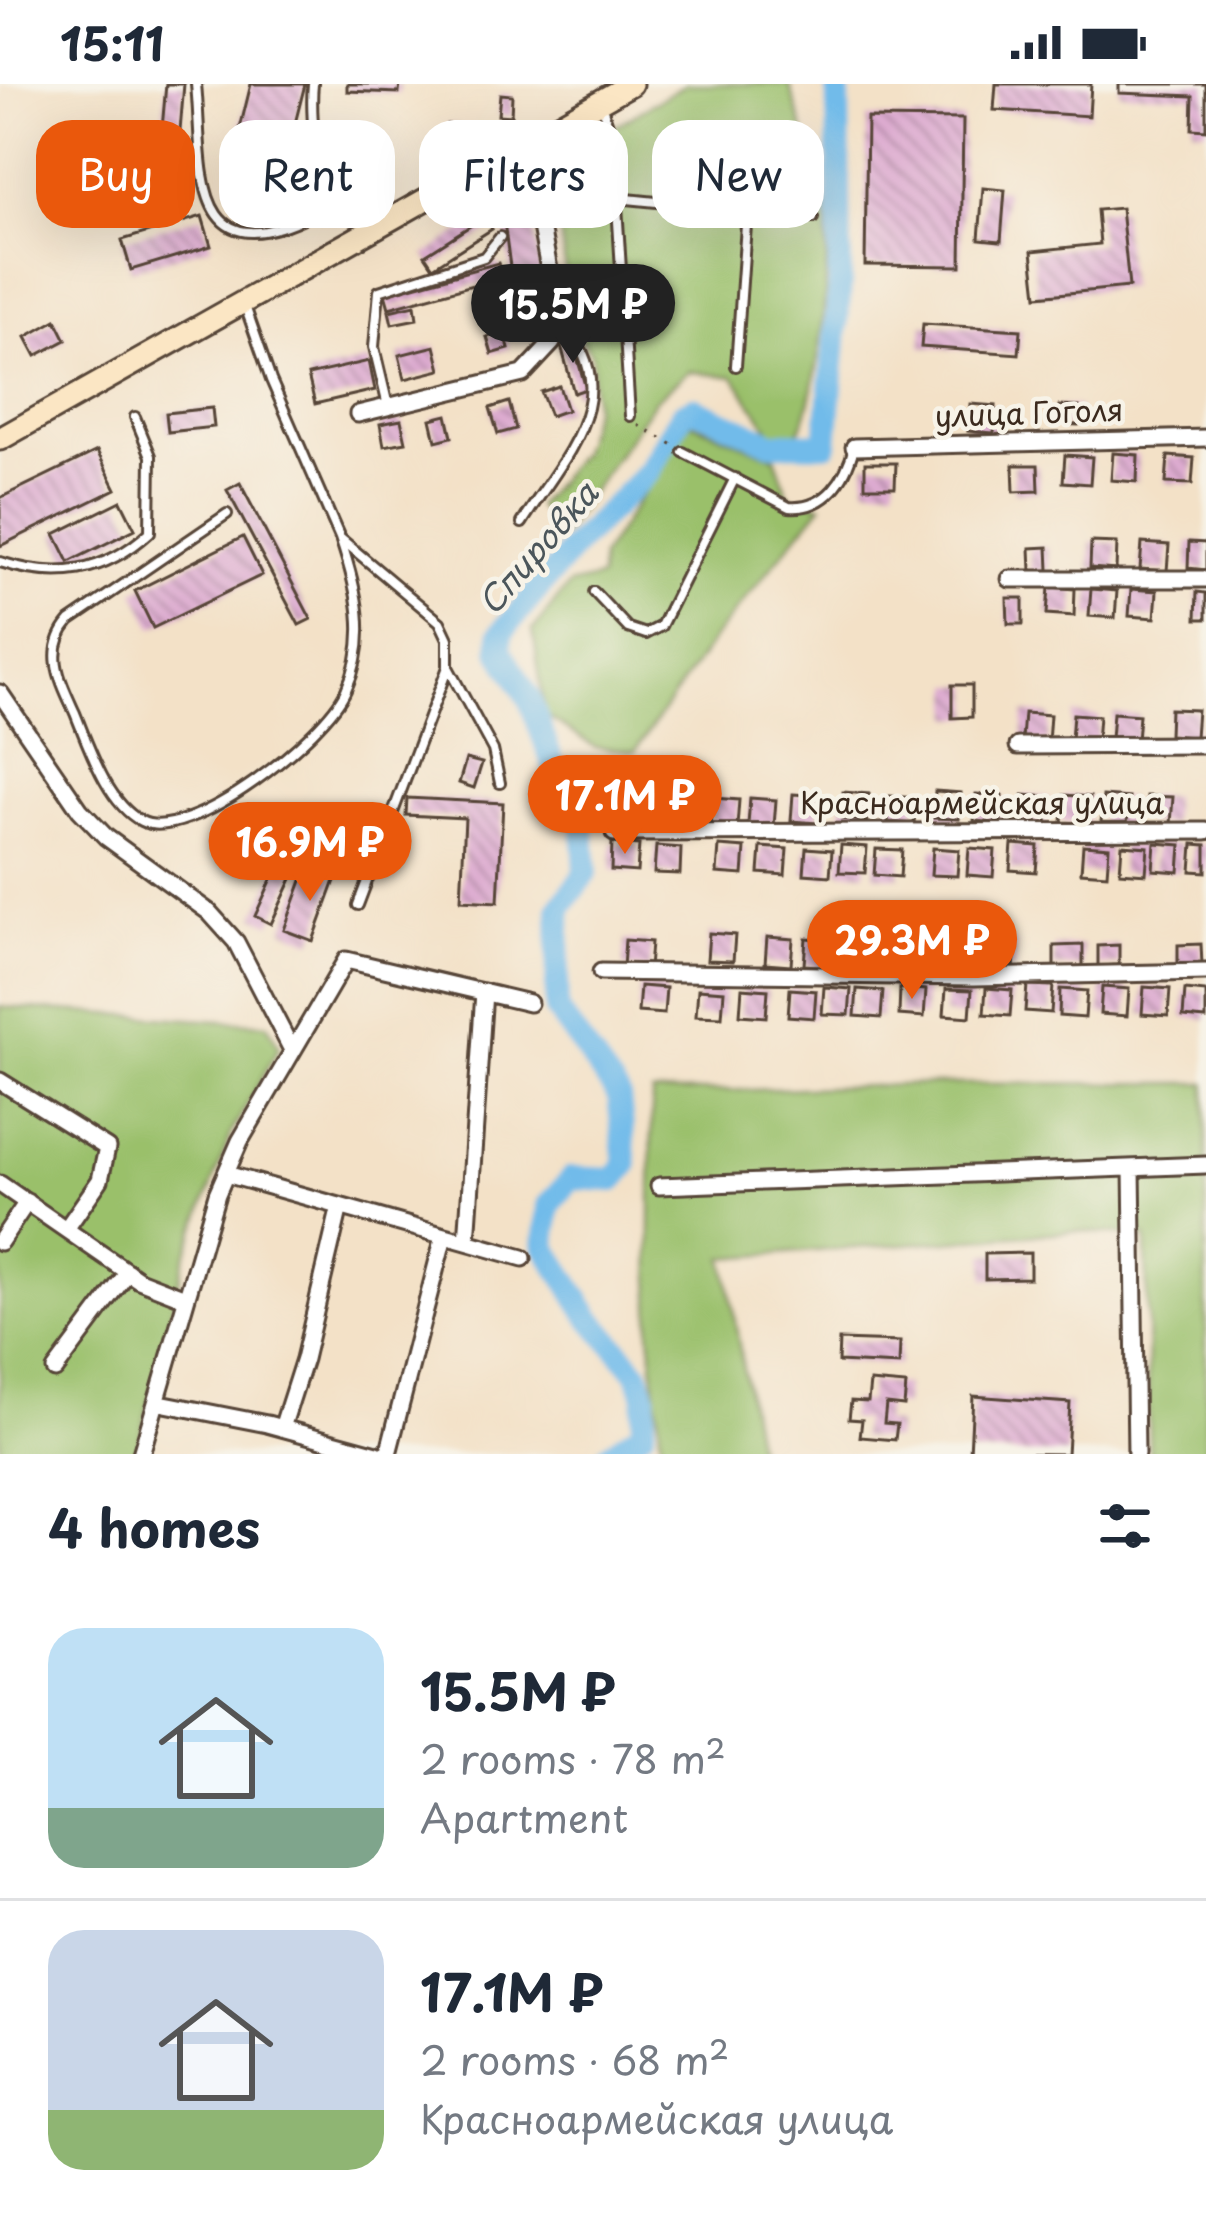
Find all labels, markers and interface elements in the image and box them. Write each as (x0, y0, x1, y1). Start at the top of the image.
text: 15:11 (60, 8, 164, 76)
chip: Buy (36, 120, 195, 228)
chip: Rent (219, 120, 395, 228)
chip: Filters (419, 120, 628, 228)
chip: New (652, 120, 824, 228)
pin: 15.5M ₽ (462, 264, 684, 366)
text: 15.5M ₽ (498, 273, 648, 332)
street label: улица Гоголя (934, 386, 1124, 437)
water label: Спировка (465, 468, 609, 624)
pin: 17.1M ₽ (514, 755, 736, 857)
text: 17.1M ₽ (555, 764, 695, 823)
street label: Красноармейская улица (800, 779, 1164, 824)
pin: 16.9M ₽ (199, 802, 421, 904)
text: 16.9M ₽ (236, 811, 384, 870)
pin: 29.3M ₽ (801, 900, 1023, 1002)
text: 29.3M ₽ (834, 909, 990, 968)
text: 4 homes (48, 1488, 260, 1565)
icon: filters (1092, 1493, 1158, 1559)
text: 15.5M ₽ (420, 1651, 616, 1728)
icon: home (144, 1676, 288, 1820)
text: 2 rooms · 78 m² (420, 1728, 726, 1787)
text: Apartment (420, 1787, 628, 1846)
text: 17.1M ₽ (420, 1952, 604, 2029)
icon: home (144, 1978, 288, 2122)
text: 2 rooms · 68 m² (420, 2029, 729, 2088)
text: Красноармейская улица (420, 2088, 893, 2147)

